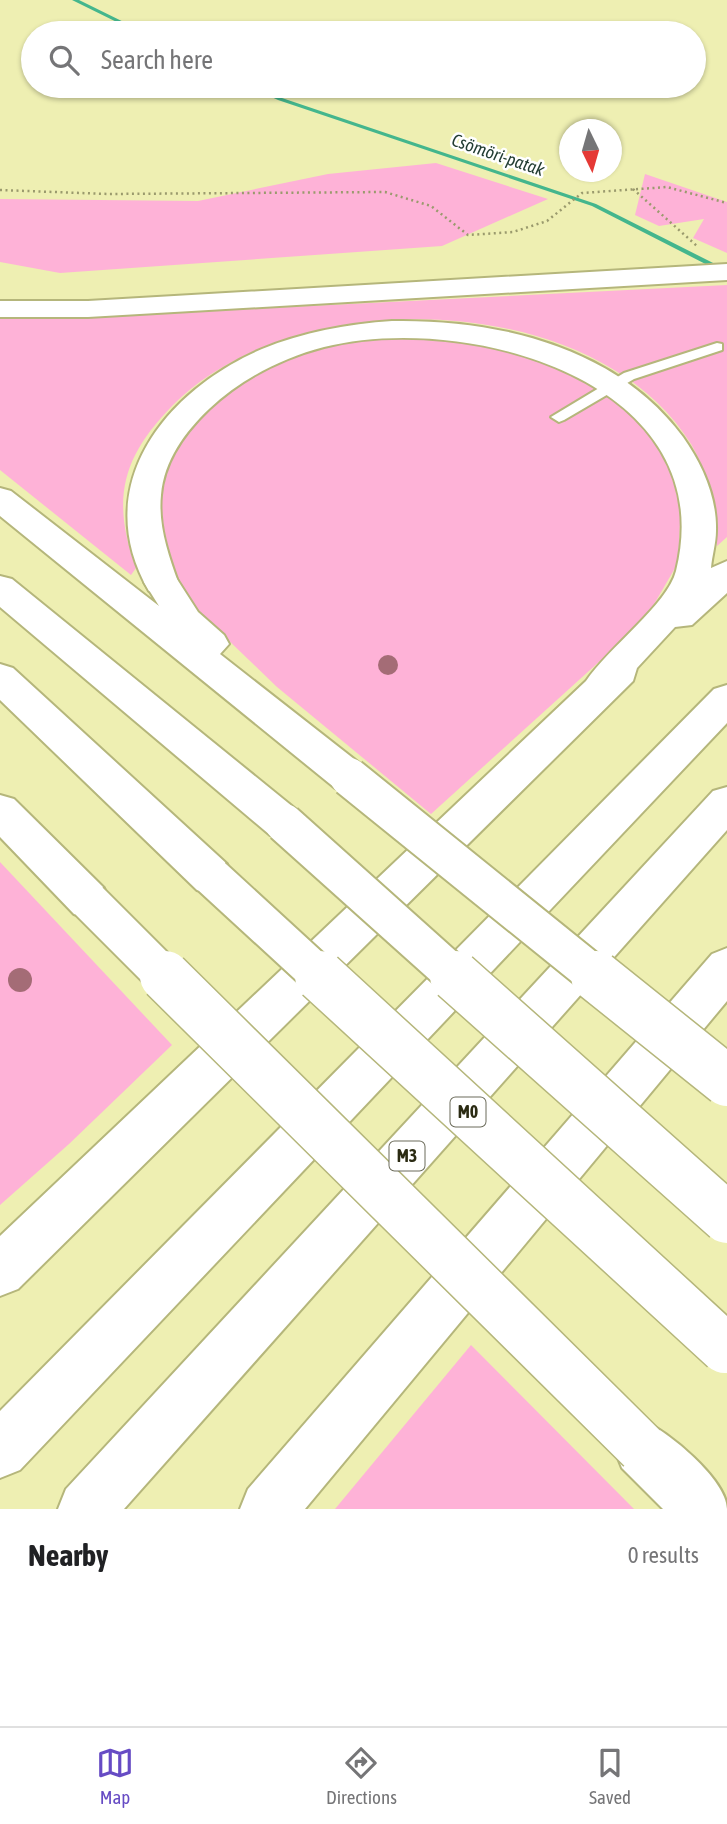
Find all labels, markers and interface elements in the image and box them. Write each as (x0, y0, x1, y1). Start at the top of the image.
search box (21, 21, 706, 98)
icon: search (45, 41, 83, 79)
text: Search here (101, 45, 213, 75)
north arrow (559, 119, 622, 182)
water label: Csömöri-patak (449, 129, 548, 181)
road number: M0 (450, 1098, 486, 1126)
road number: M3 (390, 1142, 424, 1170)
text: Nearby (28, 1538, 108, 1572)
text: 0 results (628, 1542, 699, 1568)
tab: Map (96, 1744, 134, 1808)
tab: Directions (326, 1744, 397, 1808)
tab: Saved (589, 1744, 631, 1808)

